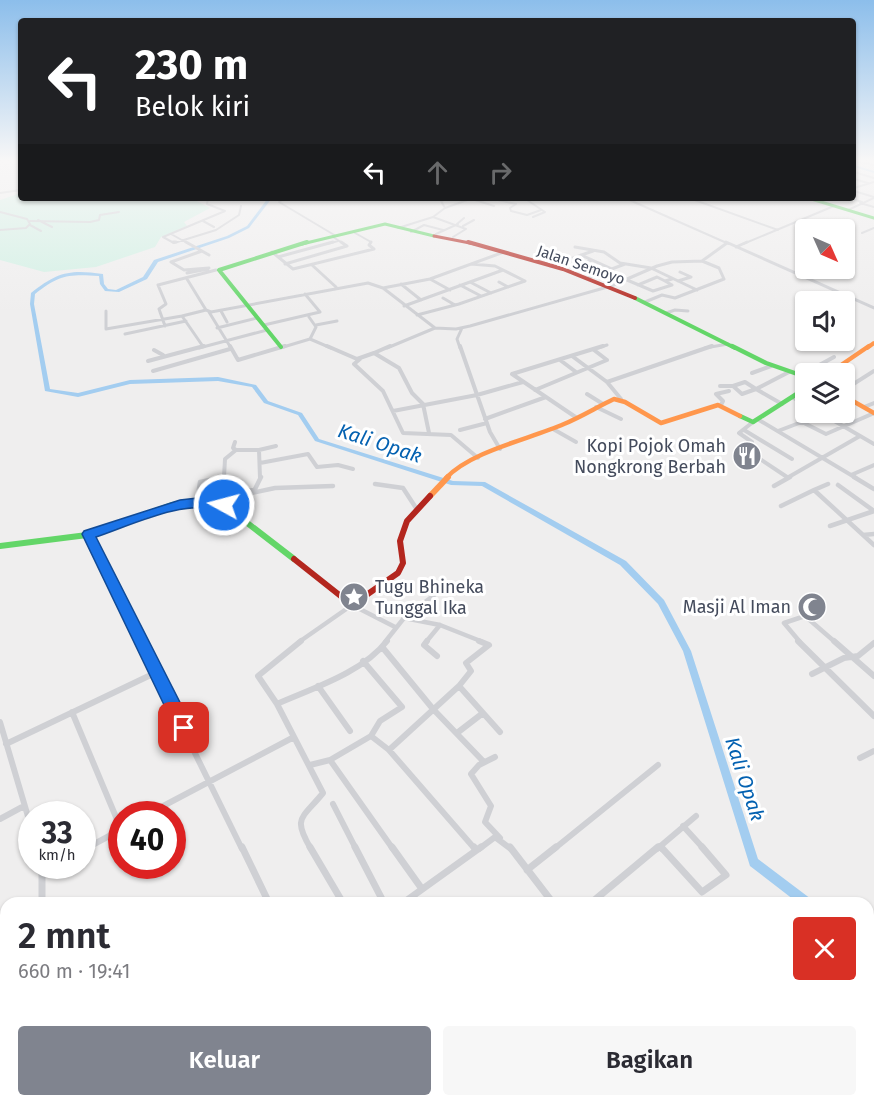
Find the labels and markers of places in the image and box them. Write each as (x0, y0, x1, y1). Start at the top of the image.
place label: Kopi Pojok Omah Nongkrong Berbah (574, 435, 726, 478)
restaurant icon: Kopi Pojok Omah Nongkrong Berbah (731, 440, 763, 472)
place label: Tugu Bhineka Tunggal Ika (375, 576, 484, 619)
place icon: Tugu Bhineka Tunggal Ika (338, 581, 370, 613)
mosque icon: Masji Al Iman (796, 591, 828, 623)
place label: Masji Al Iman (683, 596, 791, 618)
pin (158, 702, 209, 753)

